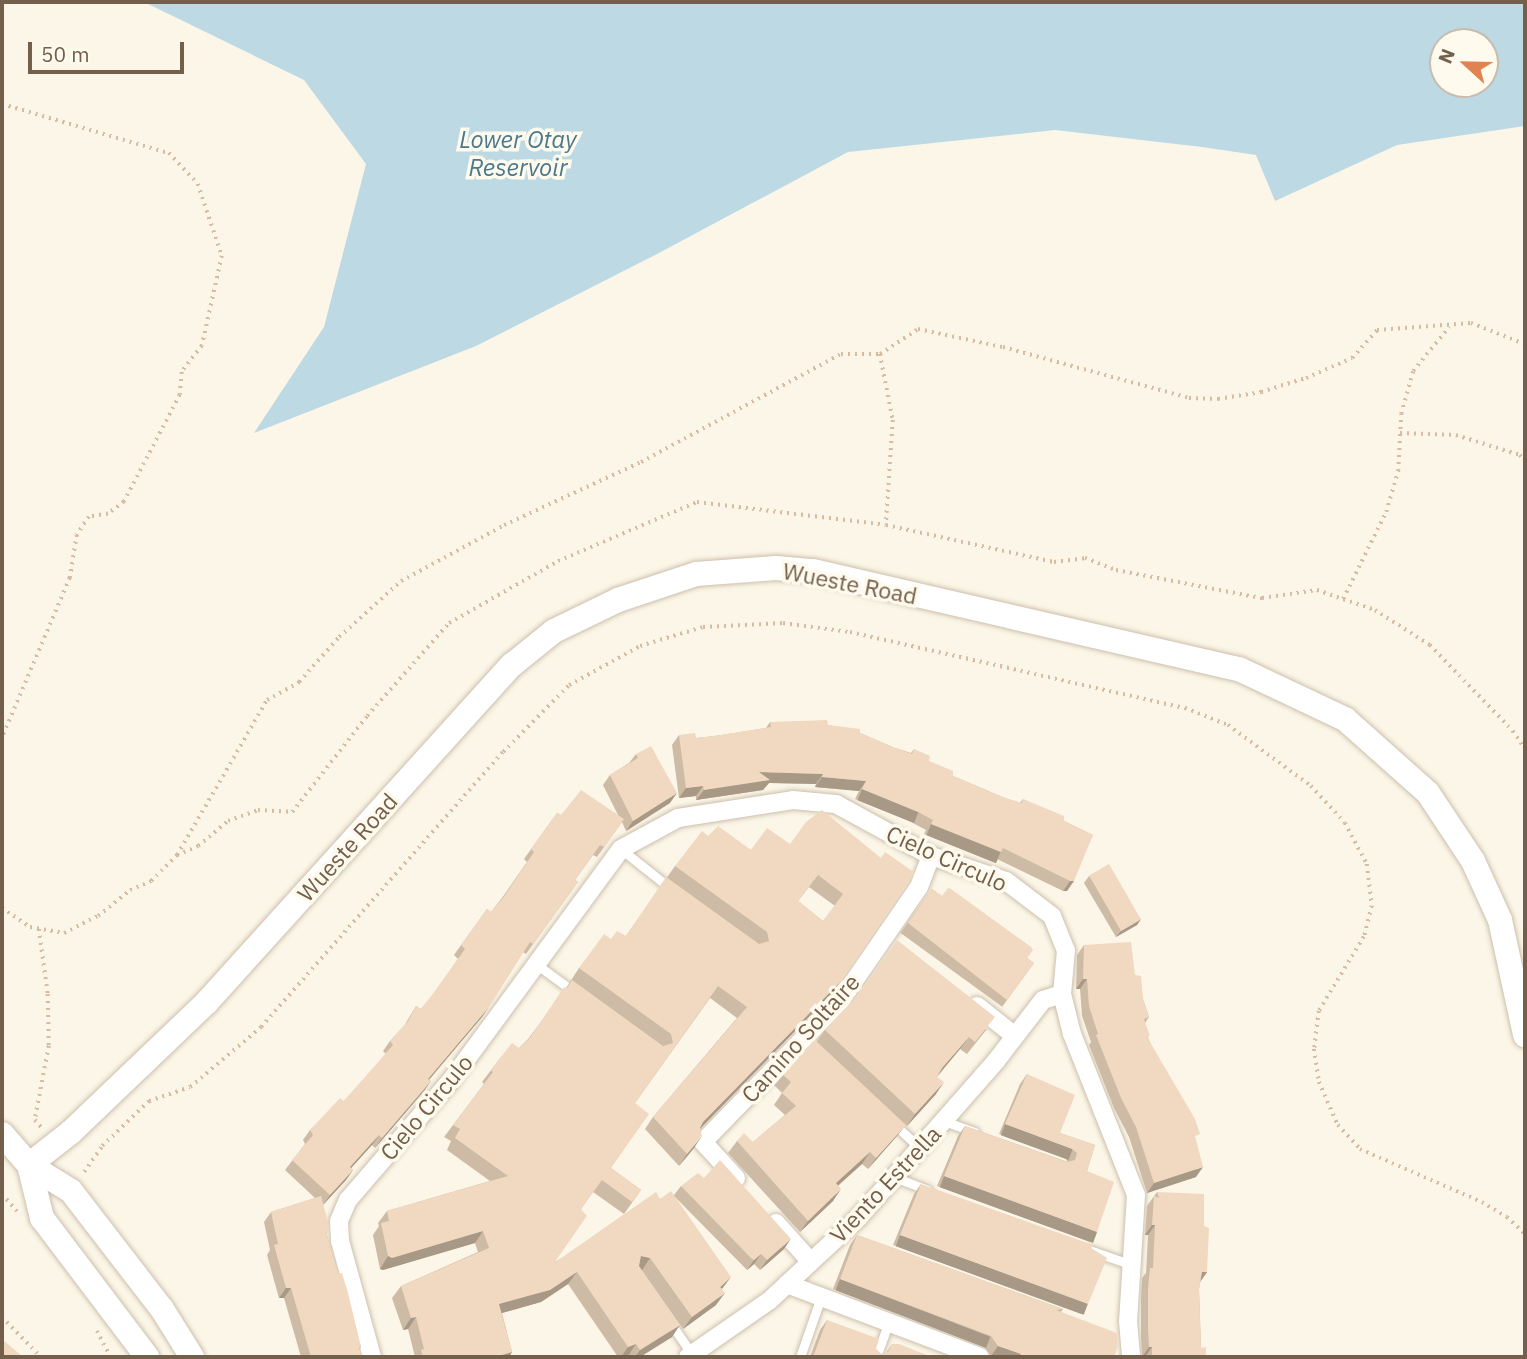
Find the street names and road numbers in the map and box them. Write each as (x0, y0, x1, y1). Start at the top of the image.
street label: Wueste Road (781, 556, 919, 610)
street label: Wueste Road (291, 787, 403, 907)
street label: Cielo Circulo (882, 819, 1012, 897)
street label: Camino Soltaire (735, 968, 865, 1108)
street label: Cielo Circulo (374, 1049, 478, 1165)
street label: Viento Estrella (824, 1120, 946, 1248)

